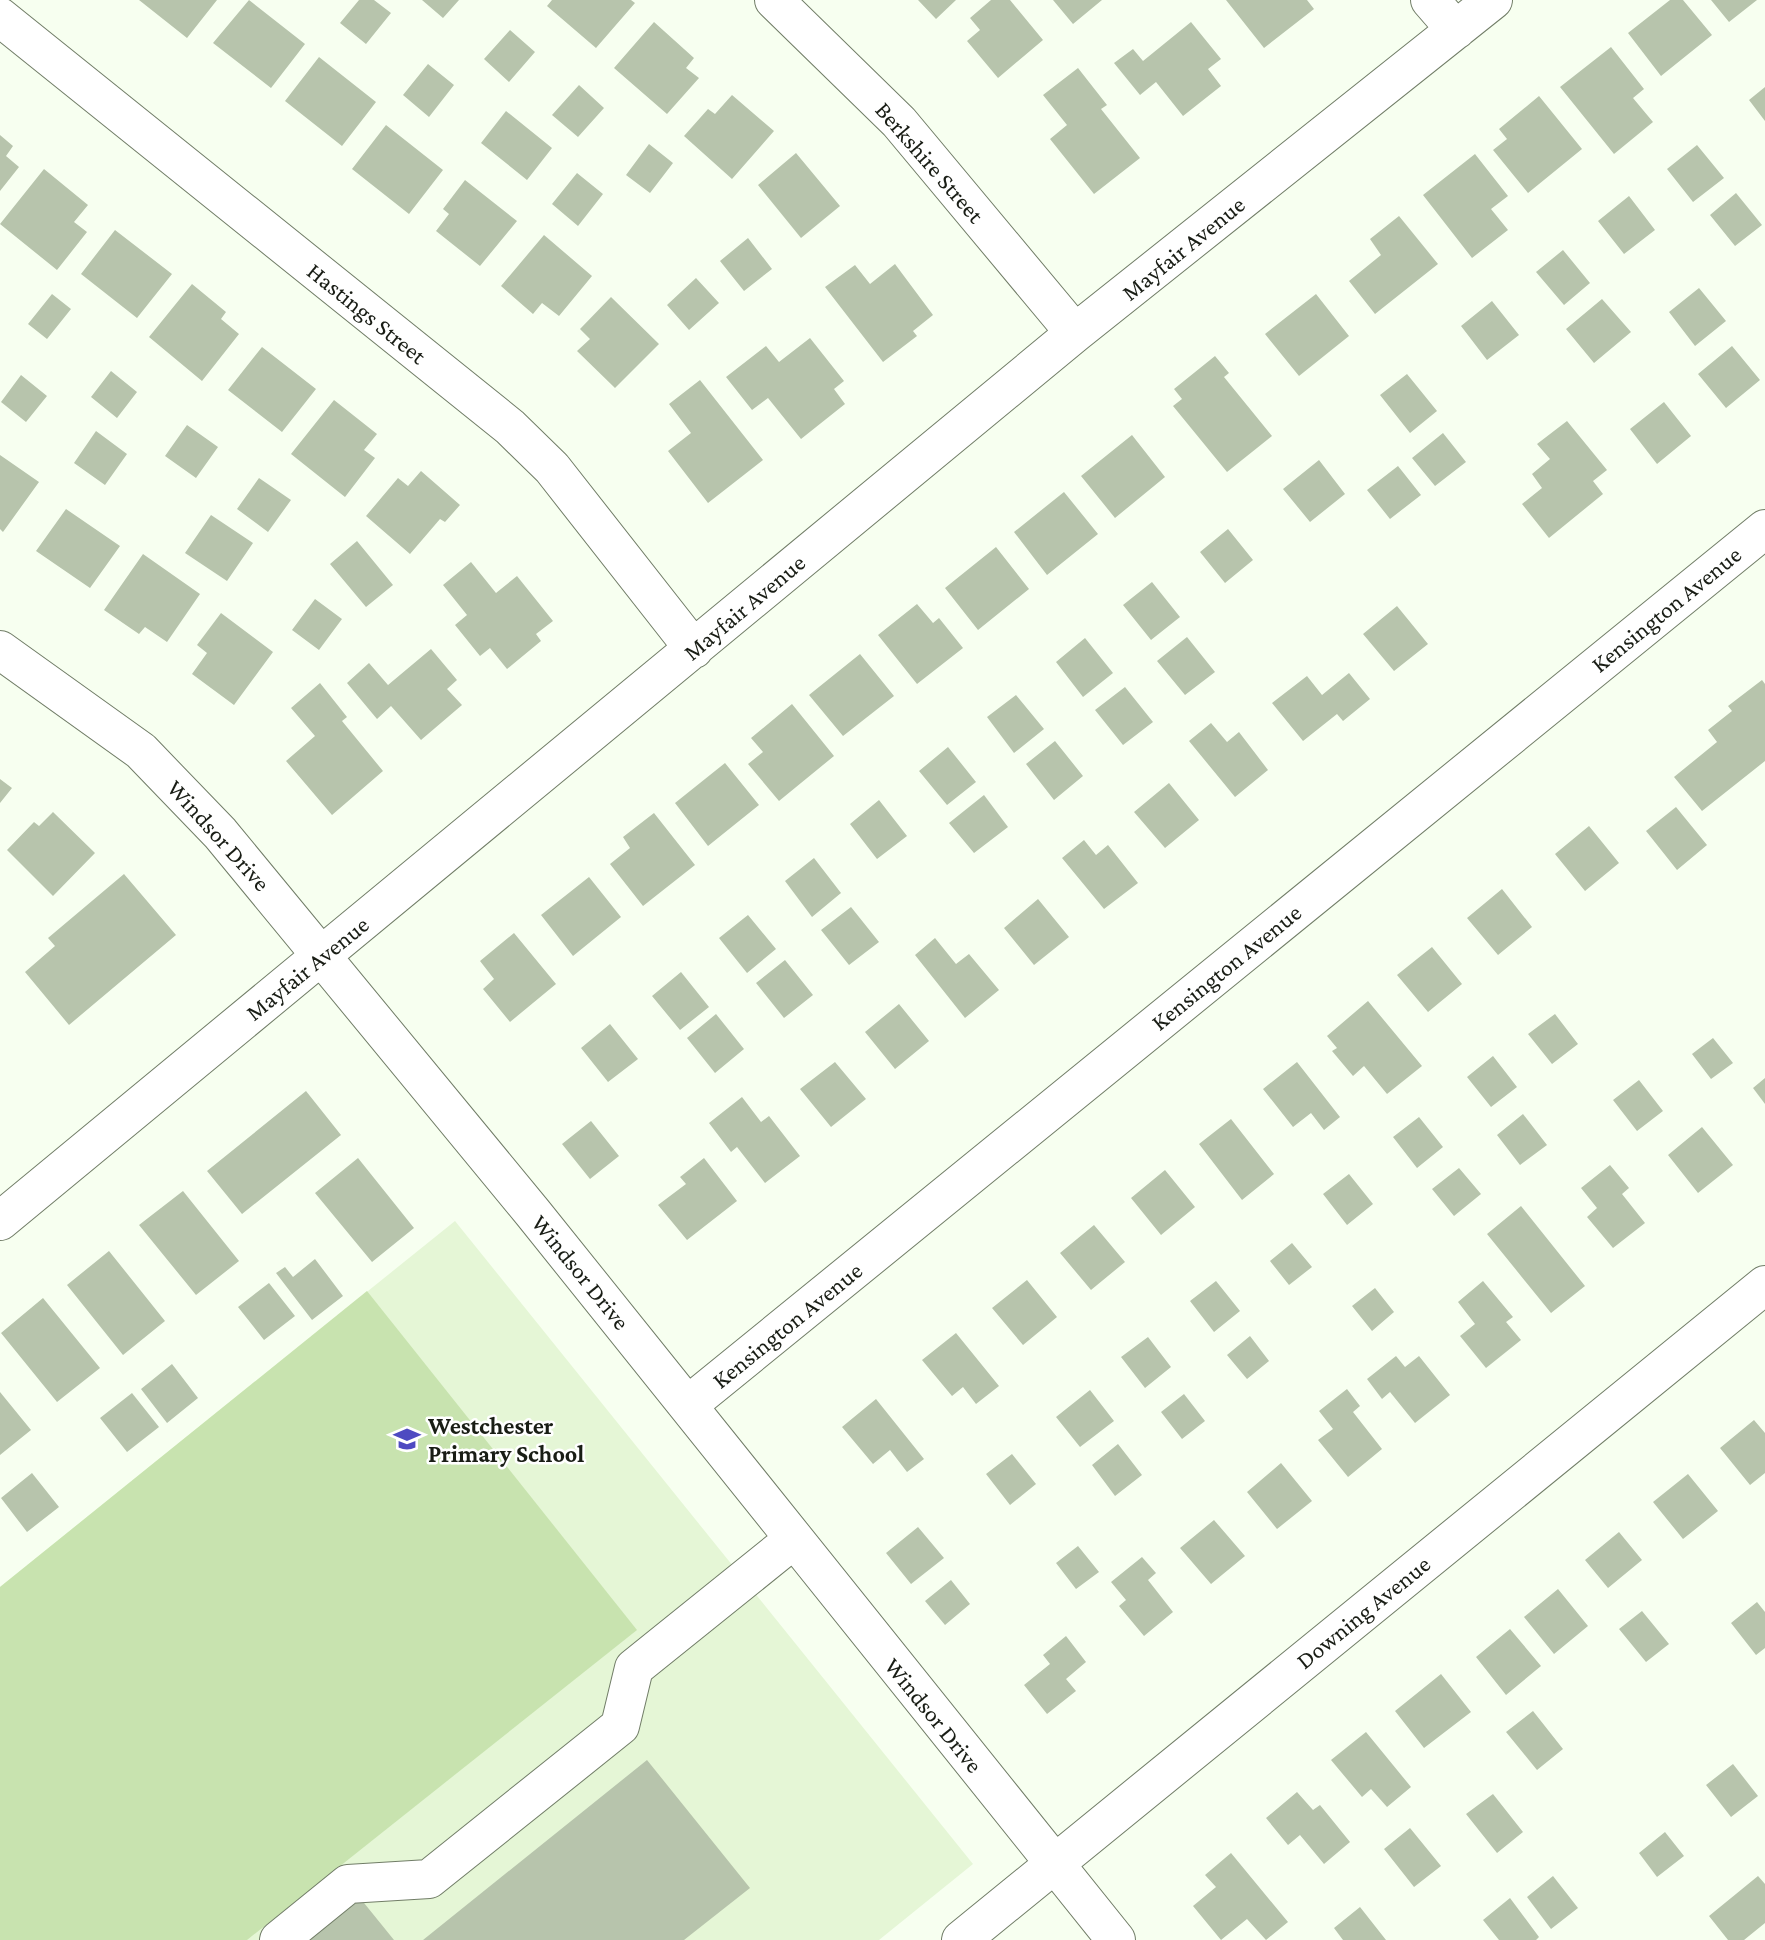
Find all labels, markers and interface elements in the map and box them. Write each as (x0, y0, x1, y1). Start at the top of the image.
street label: Berkshire Street (870, 96, 991, 229)
street label: Mayfair Avenue (1116, 190, 1250, 306)
street label: Hastings Street (302, 257, 433, 370)
street label: Kensington Avenue (1586, 540, 1746, 678)
street label: Mayfair Avenue (678, 548, 810, 666)
street label: Windsor Drive (162, 774, 276, 896)
street label: Kensington Avenue (1146, 898, 1306, 1036)
street label: Mayfair Avenue (240, 910, 374, 1026)
street label: Windsor Drive (526, 1209, 636, 1335)
street label: Kensington Avenue (707, 1256, 867, 1394)
place label: Westchester Primary School (427, 1412, 584, 1467)
school or university icon: Westchester Primary School (392, 1424, 422, 1454)
street label: Downing Avenue (1291, 1550, 1435, 1674)
street label: Windsor Drive (879, 1652, 989, 1778)

